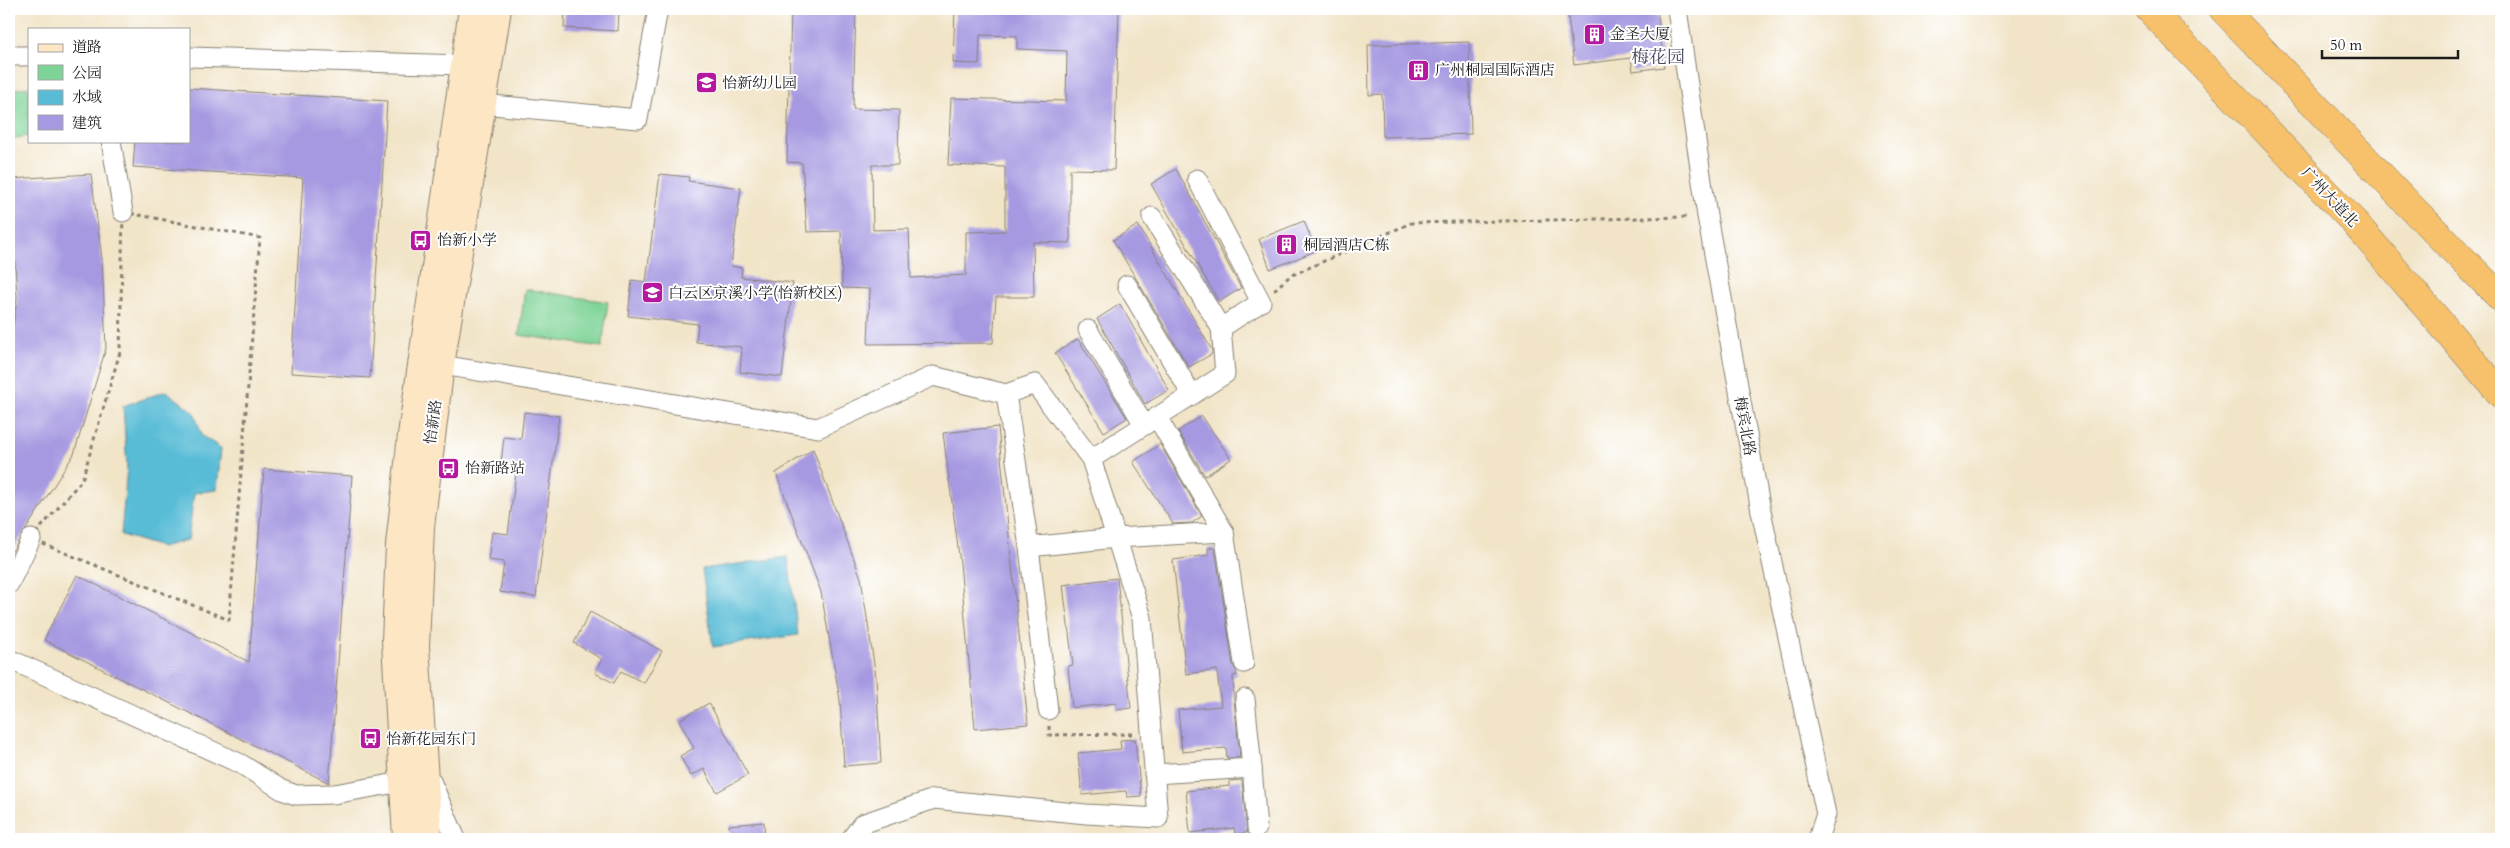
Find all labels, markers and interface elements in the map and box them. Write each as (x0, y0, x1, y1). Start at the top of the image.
building icon: 金圣大厦 (1582, 22, 1606, 46)
place label: 金圣大厦 (1610, 24, 1670, 44)
legend (28, 28, 190, 142)
scale bar (2322, 28, 2459, 60)
text: 50 m (2330, 35, 2362, 55)
text: 道路 (72, 37, 102, 57)
district label: 梅花园 (1631, 45, 1685, 70)
building icon: 广州桐园国际酒店 (1407, 58, 1431, 82)
place label: 广州桐园国际酒店 (1435, 60, 1555, 80)
text: 公园 (72, 63, 102, 83)
school or university icon: 怡新幼儿园 (694, 71, 718, 95)
place label: 怡新幼儿园 (722, 73, 797, 93)
text: 水域 (72, 87, 102, 107)
text: 建筑 (72, 113, 102, 133)
street label: 广州大道北 (2297, 163, 2363, 231)
bus stop icon: 怡新小学 (409, 228, 433, 252)
place label: 怡新小学 (437, 230, 497, 250)
building icon: 桐园酒店C栋 (1275, 233, 1299, 257)
place label: 桐园酒店C栋 (1303, 235, 1389, 255)
school or university icon: 白云区京溪小学(怡新校区) (640, 281, 664, 305)
place label: 白云区京溪小学(怡新校区) (668, 283, 843, 303)
street label: 梅宾北路 (1730, 395, 1760, 457)
street label: 怡新路 (420, 398, 446, 446)
bus stop icon: 怡新路站 (437, 456, 461, 480)
place label: 怡新路站 (465, 458, 525, 478)
bus stop icon: 怡新花园东门 (358, 727, 382, 751)
place label: 怡新花园东门 (386, 729, 476, 749)

